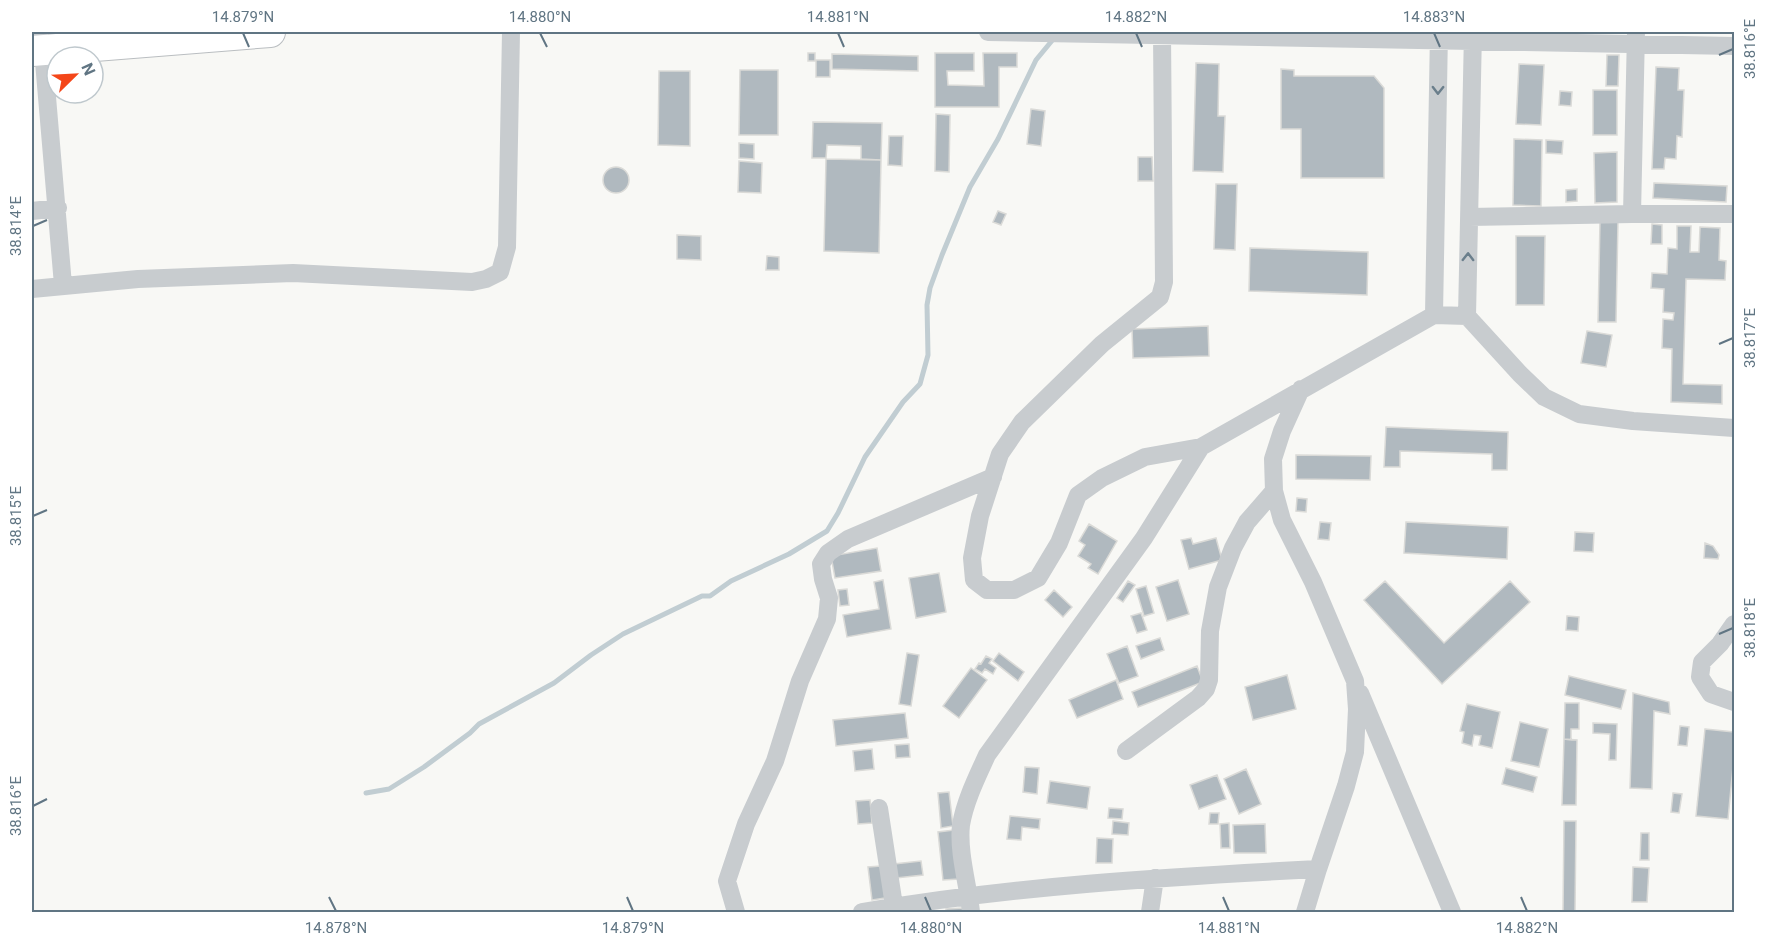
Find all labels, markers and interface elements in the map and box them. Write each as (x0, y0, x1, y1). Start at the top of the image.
text: 14.879°N (212, 8, 274, 26)
text: 14.880°N (509, 8, 571, 26)
text: 14.881°N (807, 8, 869, 26)
text: 14.882°N (1105, 8, 1167, 26)
text: 14.883°N (1403, 8, 1465, 26)
text: 38.816°E (1741, 18, 1759, 79)
north arrow (45, 45, 105, 105)
text: N (77, 60, 99, 78)
one-way arrow (1432, 85, 1444, 94)
text: 38.814°E (7, 195, 25, 256)
one-way arrow (1462, 253, 1475, 262)
text: 38.817°E (1741, 307, 1759, 368)
text: 38.815°E (7, 485, 25, 546)
text: 38.818°E (1741, 597, 1759, 658)
text: 38.816°E (7, 775, 25, 836)
text: 14.878°N (305, 919, 367, 937)
text: 14.879°N (602, 919, 664, 937)
text: 14.880°N (900, 919, 962, 937)
text: 14.881°N (1198, 919, 1260, 937)
text: 14.882°N (1496, 919, 1558, 937)

